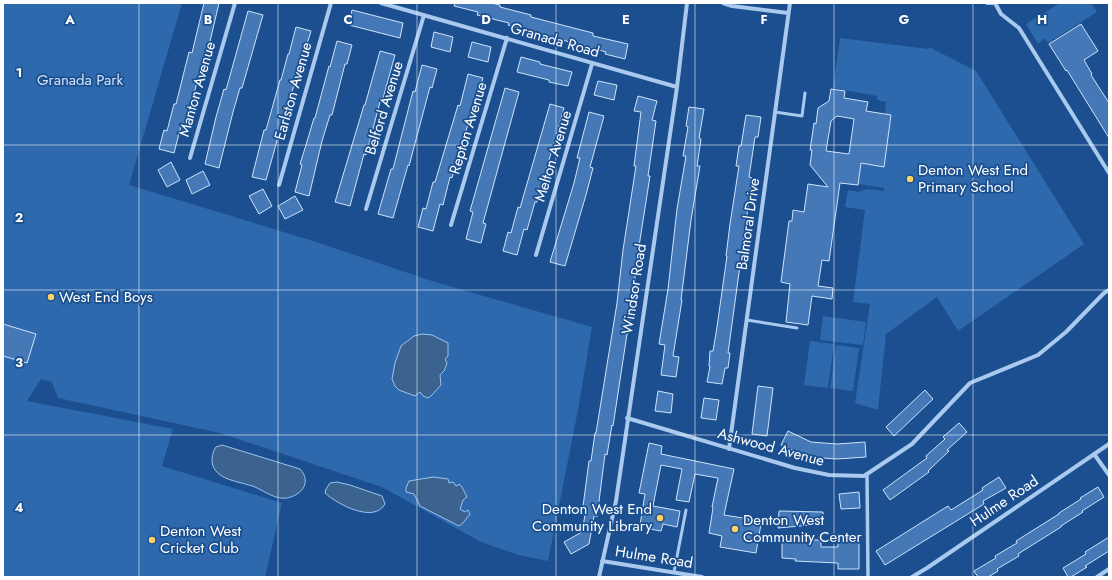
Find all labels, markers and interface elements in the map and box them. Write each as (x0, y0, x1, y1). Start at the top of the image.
text: A (64, 10, 75, 29)
text: B (204, 10, 213, 29)
text: C (343, 10, 353, 29)
text: D (481, 10, 491, 29)
text: E (622, 10, 630, 29)
text: F (760, 10, 768, 29)
text: G (899, 10, 910, 29)
text: H (1037, 10, 1047, 29)
street label: Granada Road (508, 17, 602, 63)
street label: Manton Avenue (173, 39, 221, 139)
street label: Earlston Avenue (269, 39, 318, 143)
street label: Belford Avenue (359, 58, 409, 158)
text: 1 (16, 63, 22, 82)
park label: Granada Park (37, 69, 123, 91)
street label: Repton Avenue (444, 79, 493, 177)
street label: Melton Avenue (529, 107, 577, 204)
place label: Denton West End Primary School (918, 159, 1028, 198)
marker: Denton West End Primary School (905, 174, 915, 184)
street label: Balmoral Drive (731, 176, 765, 271)
text: 2 (15, 208, 23, 227)
street label: Windsor Road (616, 242, 652, 336)
place label: West End Boys (59, 286, 153, 308)
marker: West End Boys (46, 292, 56, 302)
text: 3 (15, 353, 23, 372)
street label: Ashwood Avenue (715, 422, 827, 472)
street label: Hulme Road (965, 470, 1043, 532)
text: 4 (14, 498, 24, 517)
place label: Denton West End Community Library (532, 498, 652, 537)
place label: Denton West Community Center (743, 509, 862, 548)
marker: Denton West End Community Library (655, 513, 665, 523)
place label: Denton West Cricket Club (160, 520, 241, 559)
marker: Denton West Community Center (730, 524, 740, 534)
marker: Denton West Cricket Club (147, 535, 157, 545)
street label: Hulme Road (614, 540, 694, 574)

